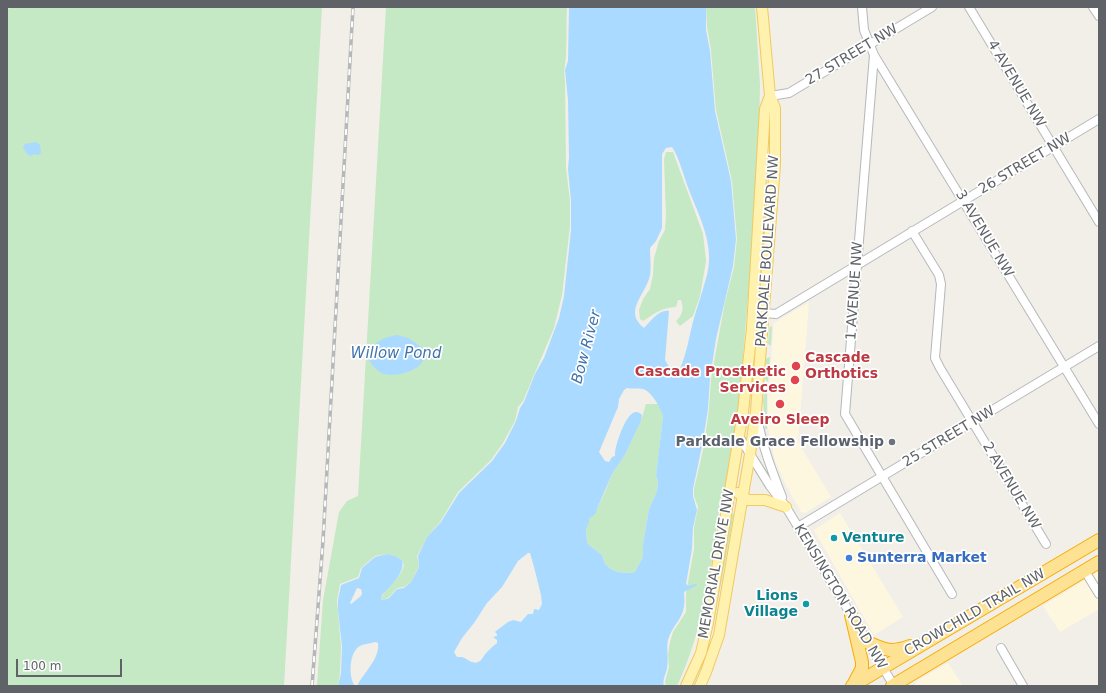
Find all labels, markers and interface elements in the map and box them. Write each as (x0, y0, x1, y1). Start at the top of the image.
street label: 27 STREET NW (803, 21, 901, 89)
street label: 4 AVENUE NW (983, 37, 1049, 131)
street label: 26 STREET NW (976, 130, 1074, 198)
street label: PARKDALE BOULEVARD NW (753, 155, 783, 347)
street label: 3 AVENUE NW (951, 187, 1017, 281)
street label: 1 AVENUE NW (843, 241, 867, 341)
water label: Bow River (569, 308, 605, 386)
water label: Willow Pond (351, 345, 441, 363)
place label: Cascade Orthotics (805, 350, 878, 382)
marker: Cascade Orthotics (790, 360, 802, 372)
place label: Cascade Prosthetic Services (635, 364, 786, 396)
marker: Cascade Prosthetic Services (789, 374, 801, 386)
marker: Aveiro Sleep (774, 398, 786, 410)
street label: 25 STREET NW (900, 403, 998, 471)
place label: Aveiro Sleep (730, 412, 830, 428)
place label: Parkdale Grace Fellowship (676, 434, 884, 450)
marker: Parkdale Grace Fellowship (887, 437, 897, 447)
street label: 2 AVENUE NW (978, 439, 1044, 533)
street label: MEMORIAL DRIVE NW (696, 488, 738, 640)
street label: KENSINGTON ROAD NW (790, 521, 890, 673)
place label: Venture (842, 530, 905, 546)
marker: Venture (829, 533, 839, 543)
place label: Sunterra Market (857, 550, 987, 566)
marker: Sunterra Market (844, 553, 854, 563)
street label: CROWCHILD TRAIL NW (902, 566, 1048, 660)
place label: Lions Village (744, 588, 798, 620)
marker: Lions Village (801, 599, 811, 609)
scale bar (18, 651, 124, 677)
text: 100 m (23, 659, 61, 673)

